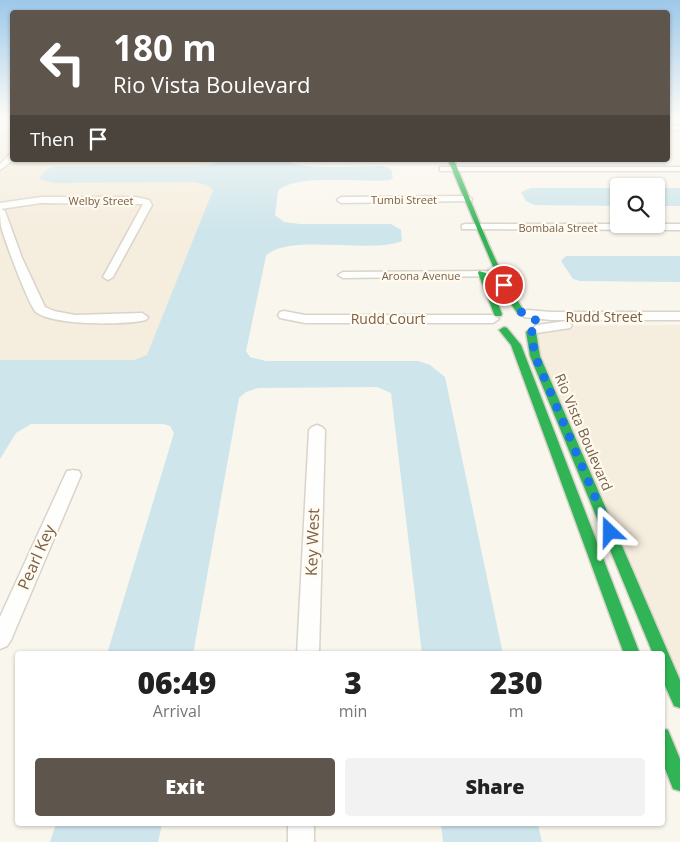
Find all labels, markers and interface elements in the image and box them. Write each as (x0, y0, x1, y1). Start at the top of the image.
text: 180 m (113, 24, 217, 71)
icon: left (30, 30, 95, 95)
text: Rio Vista Boulevard (113, 69, 311, 99)
icon: arrive (84, 125, 112, 153)
text: Then (30, 126, 74, 152)
map controls (610, 178, 665, 233)
button: search (610, 178, 665, 233)
street label: Tumbi Street (371, 192, 437, 207)
street label: Welby Street (69, 193, 134, 208)
street label: Bombala Street (518, 220, 598, 235)
pin (483, 264, 525, 306)
street label: Aroona Avenue (382, 268, 460, 283)
icon: arrive (490, 271, 518, 299)
street label: Rudd Street (565, 307, 643, 326)
street label: Rudd Court (351, 309, 425, 328)
street label: Rio Vista Boulevard (551, 370, 617, 494)
position arrow (583, 505, 635, 557)
street label: Key West (300, 507, 324, 576)
street label: Pearl Key (12, 520, 60, 593)
text: 06:49 (137, 662, 216, 703)
text: 3 (344, 662, 362, 703)
text: 230 (490, 662, 543, 703)
text: Arrival (153, 700, 201, 722)
text: min (339, 700, 367, 722)
text: m (509, 700, 524, 722)
button: Exit (35, 758, 335, 816)
button: Share (345, 758, 645, 816)

